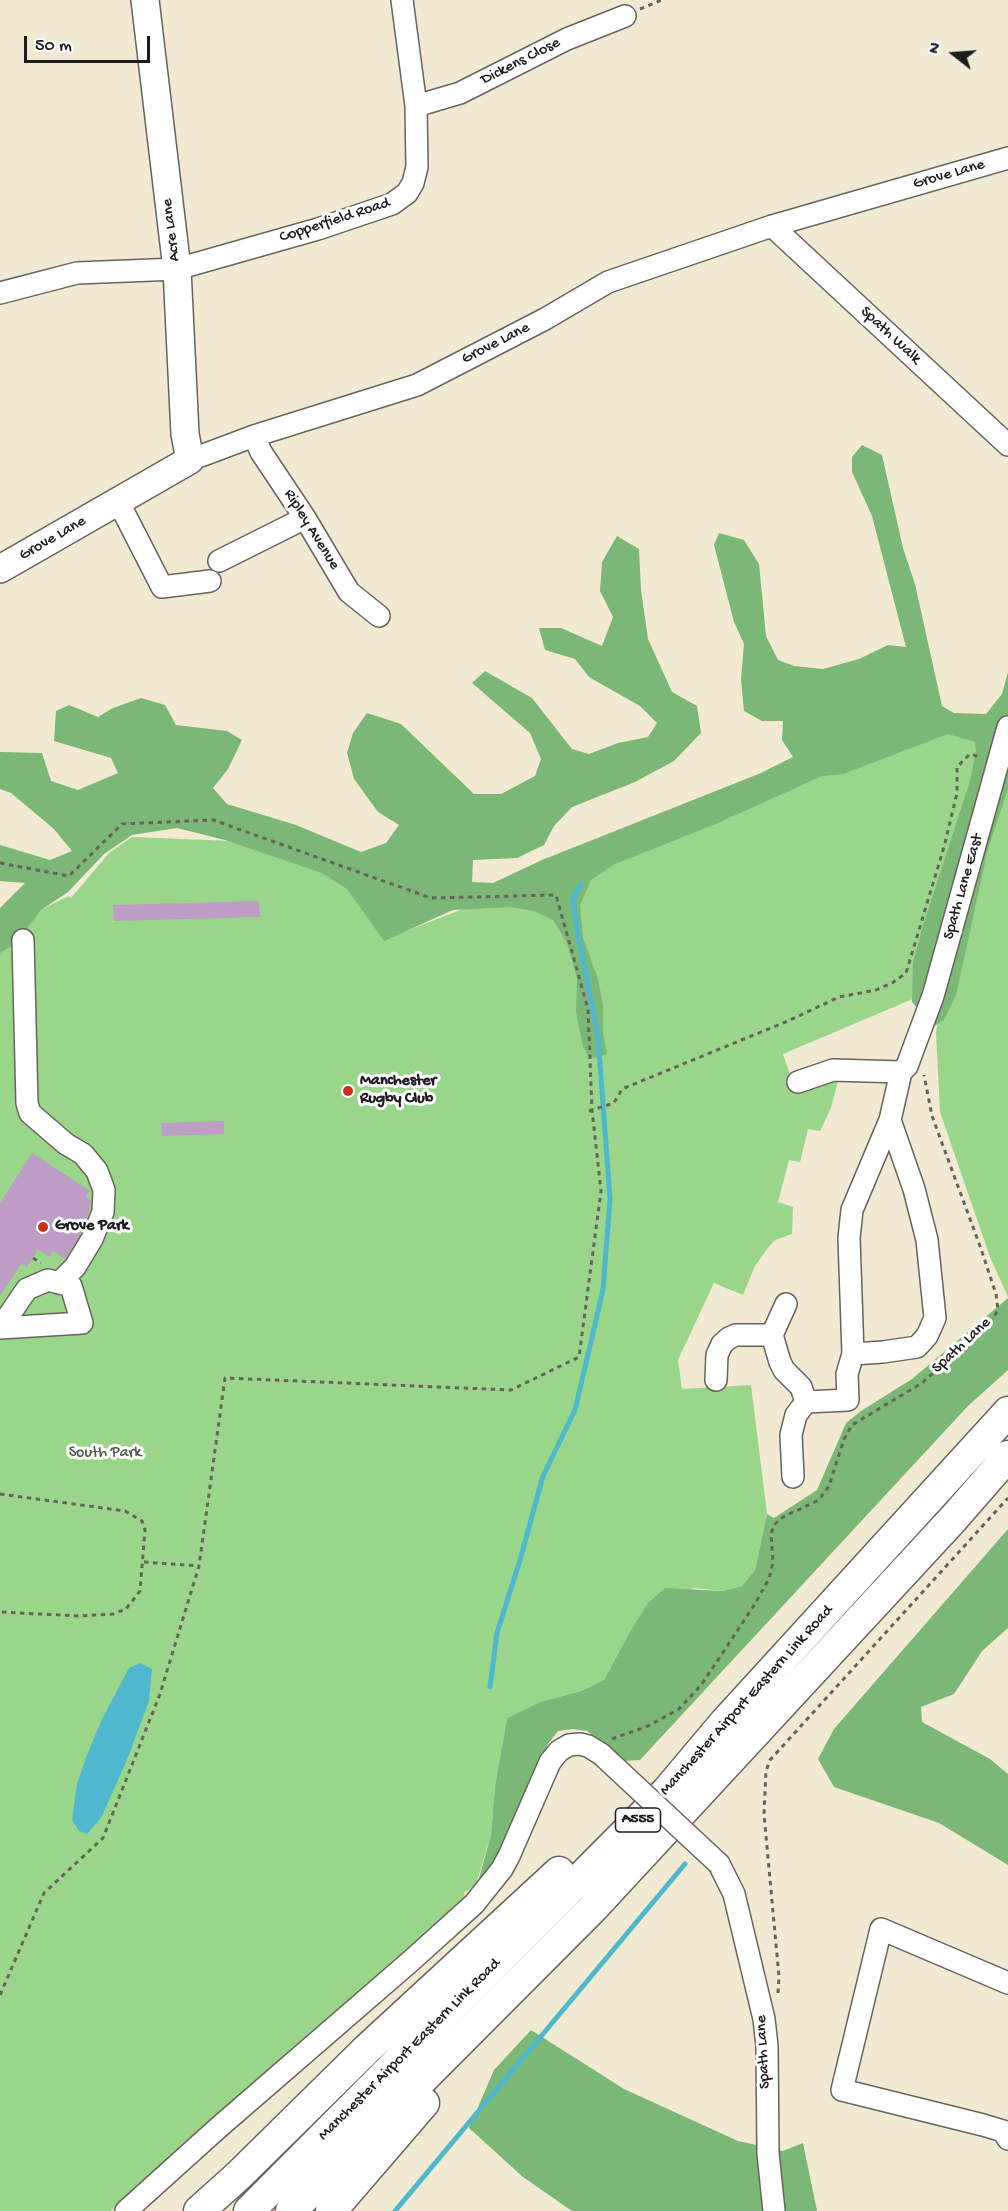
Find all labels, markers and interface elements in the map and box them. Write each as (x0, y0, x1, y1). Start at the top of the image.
scale bar (27, 24, 153, 62)
north arrow (924, 24, 984, 84)
street label: Dickens Close (478, 34, 564, 90)
text: 50 m (35, 36, 72, 57)
text: N (926, 41, 947, 56)
street label: Grove Lane (911, 156, 987, 194)
street label: Copperfield Road (277, 194, 393, 248)
street label: Acre Lane (159, 197, 185, 263)
street label: Spath Walk (856, 303, 924, 369)
street label: Grove Lane (459, 319, 533, 369)
street label: Ripley Avenue (279, 486, 343, 574)
street label: Grove Lane (16, 512, 90, 566)
street label: Spath Lane East (940, 832, 988, 942)
place label: Manchester Rugby Club (360, 1072, 436, 1110)
marker: Manchester Rugby Club (341, 1084, 355, 1098)
place label: Grove Park (55, 1217, 129, 1237)
marker: Grove Park (36, 1220, 50, 1234)
street label: Spath Lane (929, 1314, 995, 1378)
park label: South Park (69, 1444, 141, 1464)
street label: Manchester Airport Eastern Link Road (656, 1602, 838, 1800)
road number: A555 (616, 1808, 660, 1832)
street label: Manchester Airport Eastern Link Road (315, 1955, 505, 2145)
street label: Spath Lane (752, 2015, 776, 2089)

